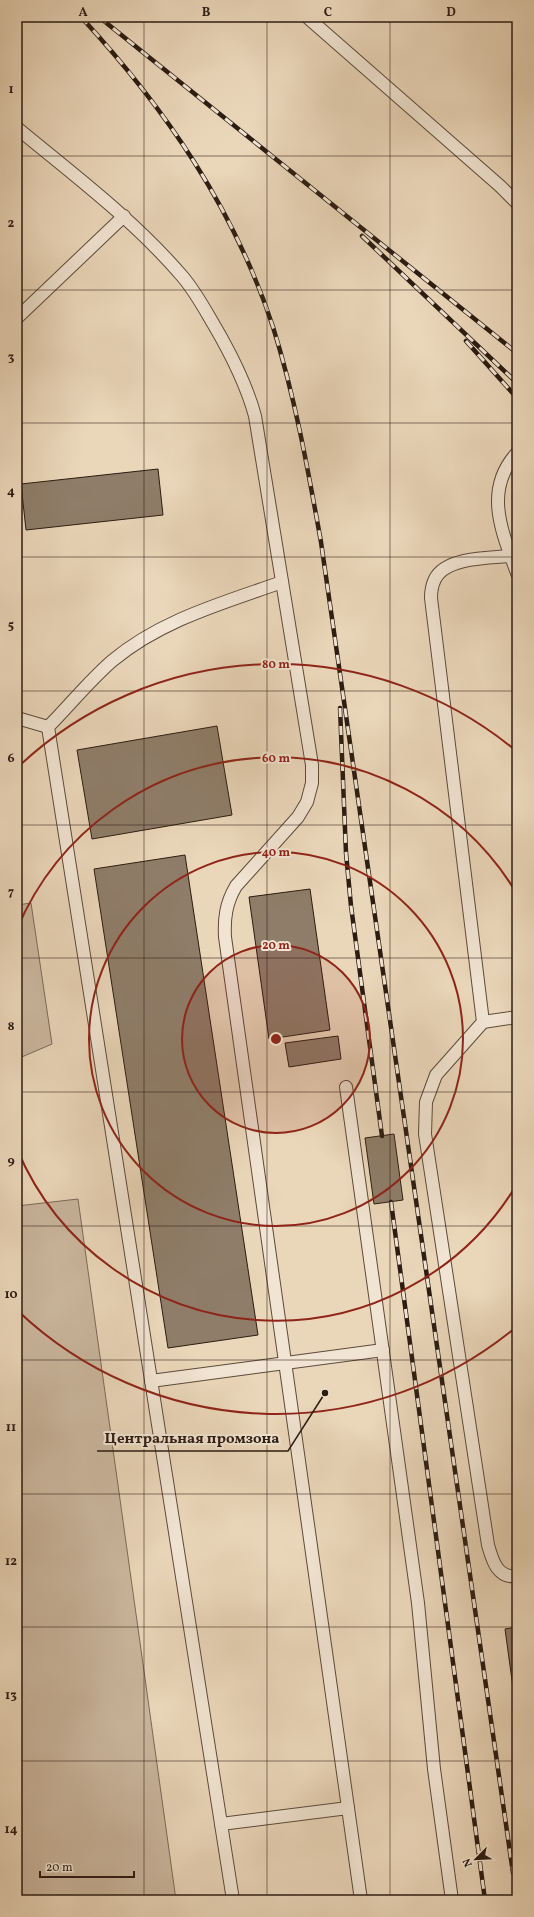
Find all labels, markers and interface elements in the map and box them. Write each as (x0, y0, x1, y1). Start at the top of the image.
text: A (78, 4, 88, 22)
text: B (202, 4, 211, 22)
text: C (324, 4, 332, 22)
text: D (446, 4, 456, 22)
text: 1 (8, 81, 14, 99)
text: 2 (8, 215, 15, 233)
text: 3 (8, 349, 15, 367)
text: 4 (7, 483, 15, 501)
text: 5 (8, 617, 14, 635)
text: 80 m (262, 657, 290, 673)
text: 6 (7, 750, 15, 768)
text: 60 m (262, 751, 290, 767)
text: 40 m (262, 845, 291, 861)
text: 7 (8, 884, 14, 902)
text: 20 m (262, 938, 290, 954)
text: 8 (7, 1018, 15, 1036)
centre of rings (269, 1032, 283, 1046)
text: 9 (7, 1152, 15, 1170)
text: 10 (4, 1286, 18, 1304)
text: 11 (6, 1419, 16, 1437)
callout: Центральная промзона (97, 1424, 288, 1451)
text: Центральная промзона (105, 1429, 279, 1450)
text: 12 (5, 1553, 17, 1571)
text: 13 (5, 1687, 17, 1705)
text: 14 (4, 1821, 18, 1839)
north arrow (456, 1839, 496, 1879)
scale bar (40, 1853, 134, 1879)
text: N (460, 1856, 477, 1869)
text: 20 m (46, 1860, 73, 1876)

